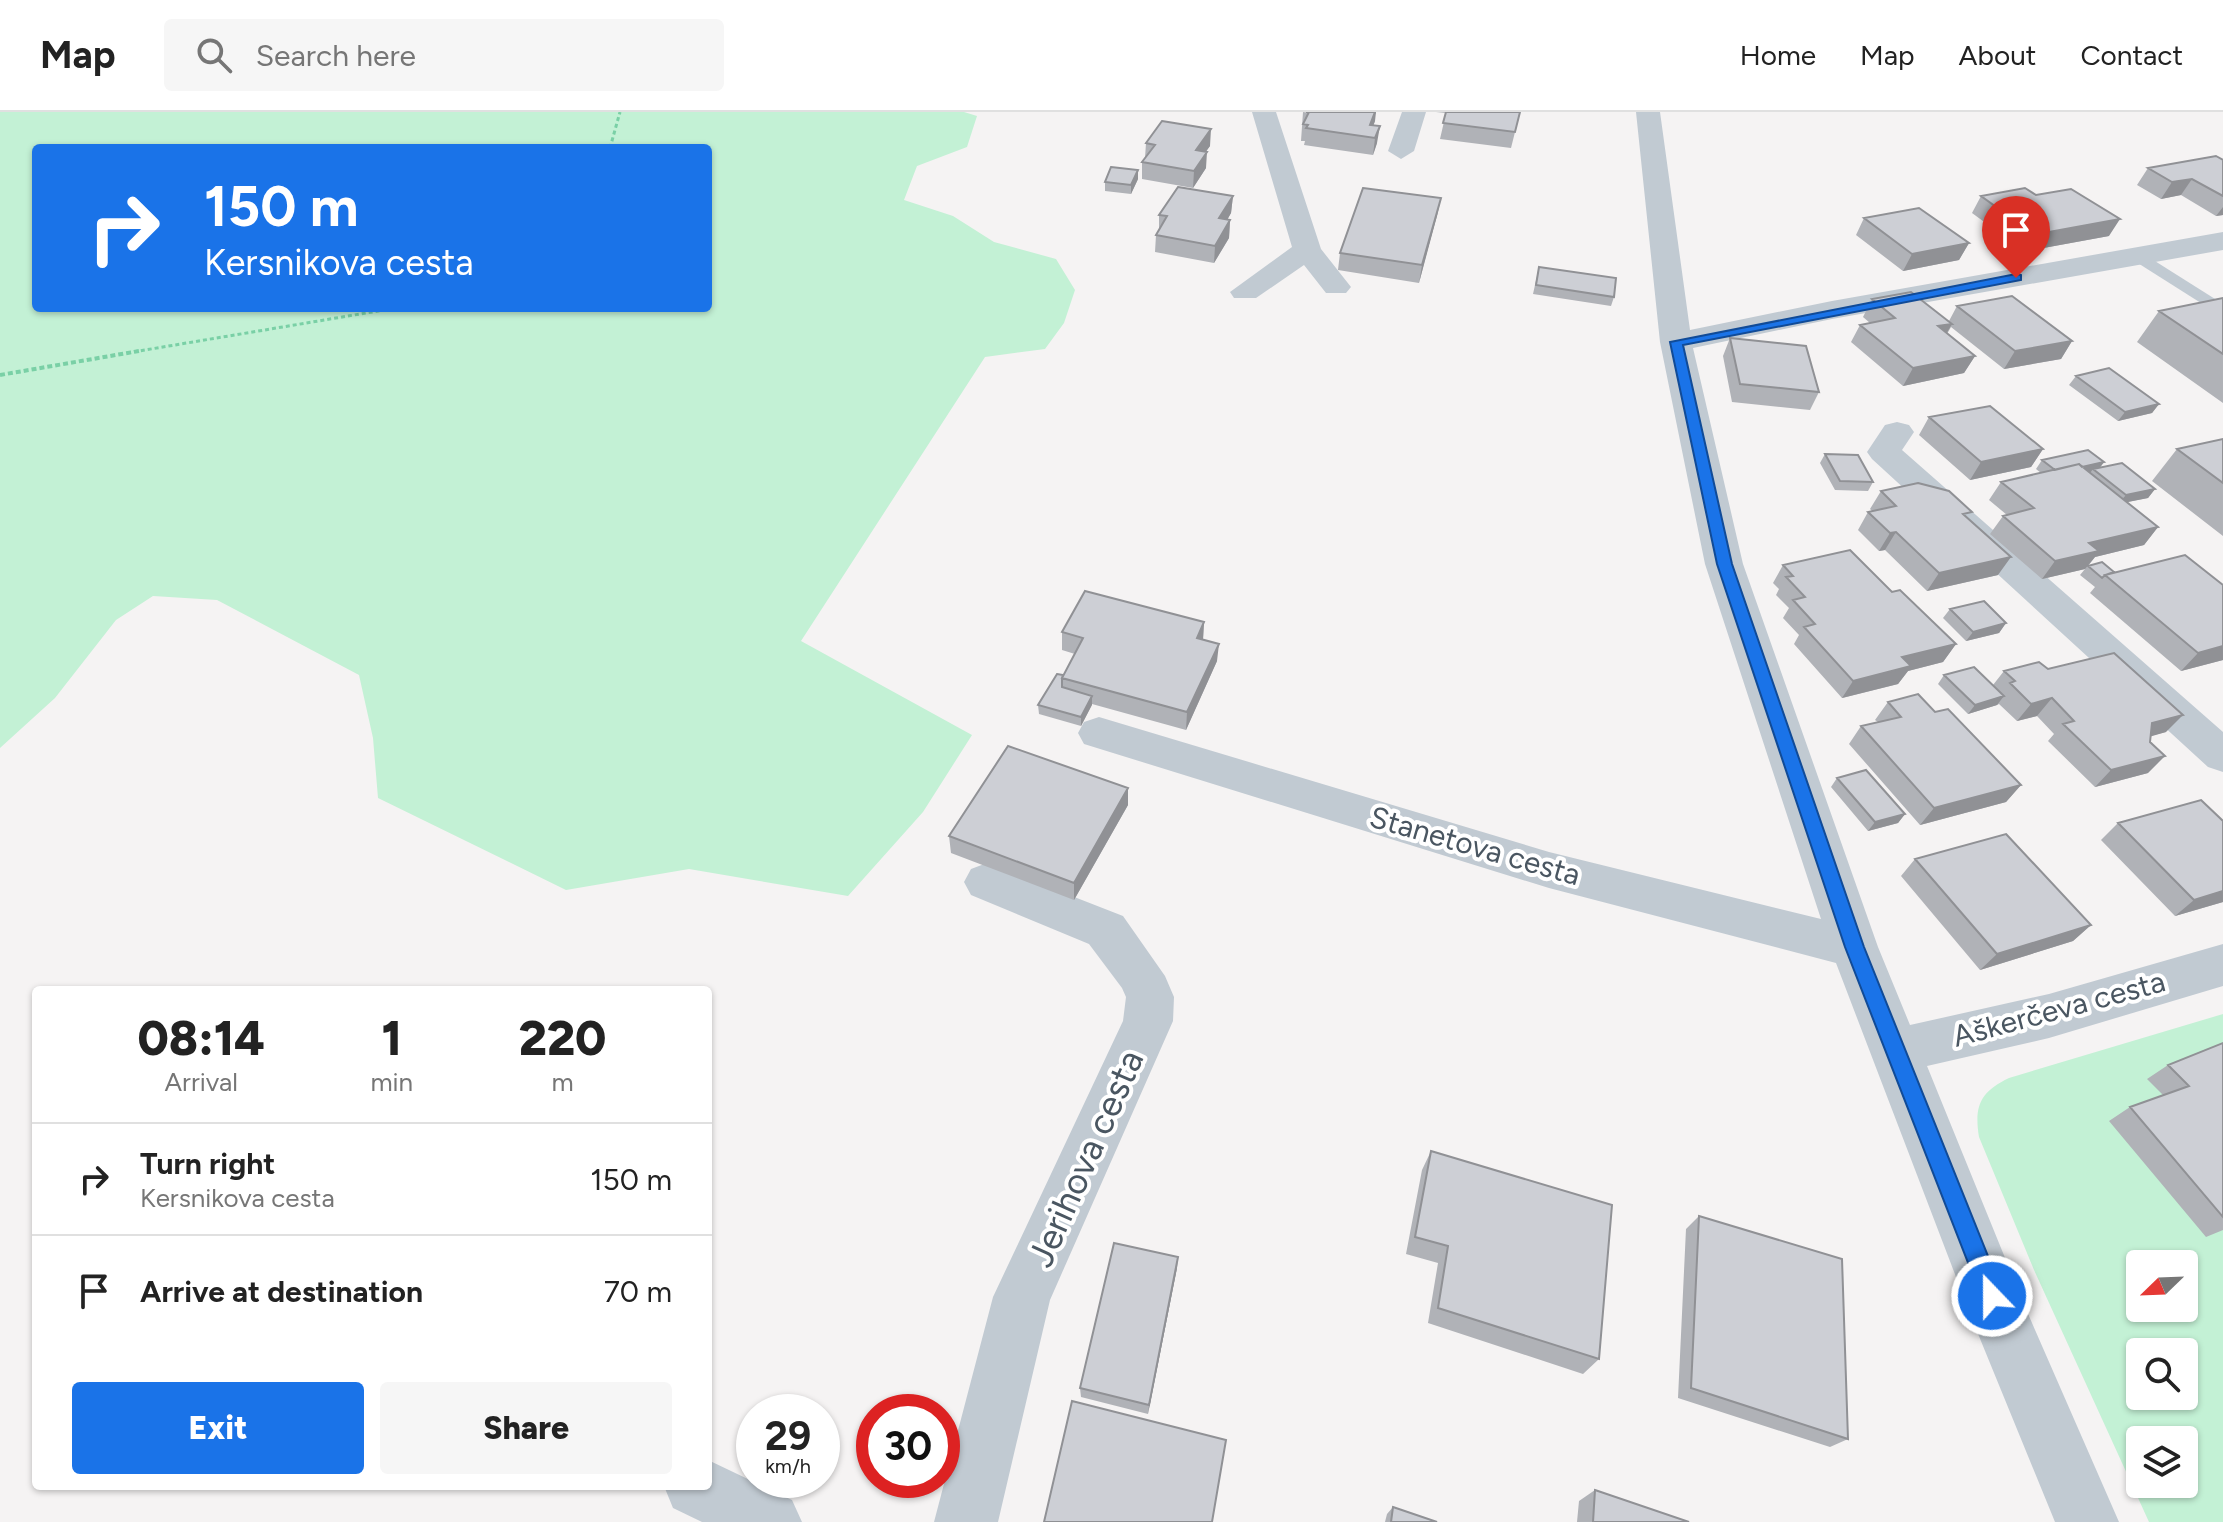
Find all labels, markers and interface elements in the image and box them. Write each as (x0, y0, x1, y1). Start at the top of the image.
search box (164, 19, 724, 91)
text: Map (40, 32, 116, 78)
icon: search (192, 33, 236, 77)
text: Search here (256, 37, 416, 74)
text: Home (1740, 38, 1816, 72)
text: Map (1860, 38, 1915, 72)
text: About (1959, 38, 2036, 72)
text: Contact (2080, 38, 2183, 72)
text: 150 m (204, 173, 359, 240)
icon: right (72, 176, 176, 280)
pin (1982, 196, 2050, 278)
icon: arrive (1994, 208, 2038, 252)
text: Kersnikova cesta (204, 241, 474, 284)
street label: Stanetova cesta (1366, 798, 1585, 893)
street label: Aškerčeva cesta (1949, 962, 2169, 1055)
text: 08:14 (138, 1009, 265, 1067)
text: 1 (382, 1009, 402, 1067)
text: 220 (519, 1009, 606, 1067)
street label: Jerihova cesta (1019, 1043, 1152, 1273)
text: Arrival (165, 1066, 238, 1098)
text: min (370, 1066, 413, 1098)
text: m (551, 1066, 574, 1098)
text: Turn right (140, 1145, 275, 1182)
icon: right (72, 1157, 116, 1201)
text: 150 m (590, 1161, 672, 1198)
text: Kersnikova cesta (140, 1182, 335, 1214)
north arrow (2126, 1250, 2198, 1322)
map controls (2126, 1250, 2198, 1498)
position arrow (1950, 1254, 2034, 1338)
icon: arrive (72, 1269, 116, 1313)
text: Arrive at destination (140, 1273, 423, 1310)
text: 70 m (604, 1273, 672, 1310)
button: search (2126, 1338, 2198, 1410)
button: Exit (72, 1382, 364, 1474)
button: Share (380, 1382, 672, 1474)
speed limit sign: 30 (856, 1394, 960, 1498)
text: 29 (765, 1412, 811, 1460)
button: layers (2126, 1426, 2198, 1498)
text: km/h (765, 1454, 811, 1478)

